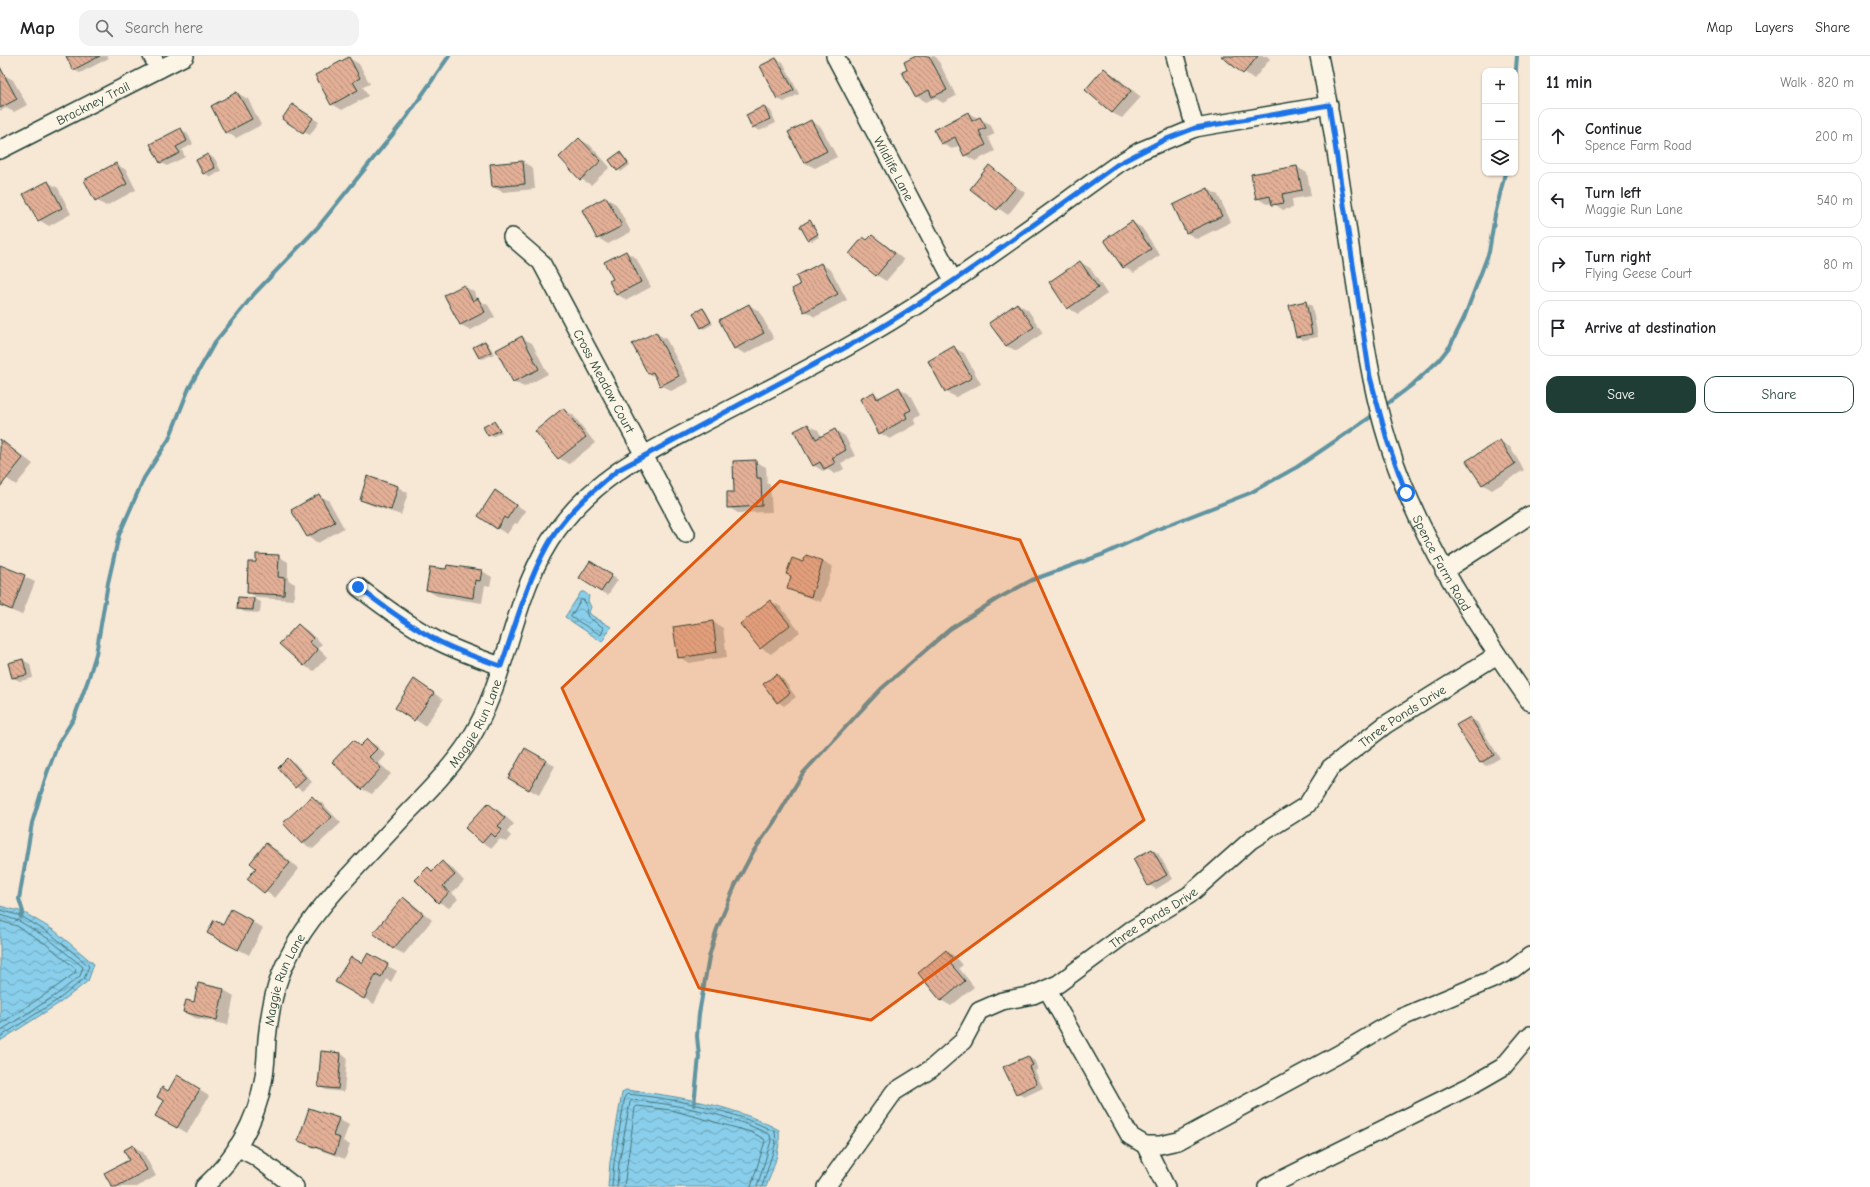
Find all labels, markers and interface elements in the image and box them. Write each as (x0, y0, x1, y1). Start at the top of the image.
search box (79, 10, 359, 46)
text: Map (20, 17, 55, 39)
icon: search (93, 17, 115, 39)
text: Search here (125, 19, 203, 37)
text: Map (1706, 19, 1733, 36)
text: Layers (1755, 19, 1793, 36)
text: Share (1815, 19, 1850, 36)
map controls (1482, 68, 1518, 176)
button: + (1482, 68, 1518, 104)
text: 11 min (1546, 73, 1592, 92)
text: Walk · 820 m (1780, 75, 1854, 90)
street label: Brackney Trail (53, 78, 132, 128)
button: − (1482, 104, 1518, 140)
text: Continue (1585, 120, 1642, 138)
icon: ahead (1547, 125, 1569, 147)
text: 200 m (1815, 129, 1853, 144)
street label: Wildlife Lane (871, 134, 918, 204)
text: Spence Farm Road (1585, 138, 1692, 153)
button: layers (1482, 140, 1518, 176)
text: Turn left (1585, 184, 1641, 202)
icon: left (1547, 189, 1569, 211)
text: 540 m (1817, 193, 1853, 208)
text: Maggie Run Lane (1585, 202, 1683, 217)
text: Turn right (1585, 248, 1651, 266)
icon: right (1547, 253, 1569, 275)
text: 80 m (1823, 257, 1853, 272)
text: Flying Geese Court (1585, 266, 1691, 281)
icon: arrive (1547, 317, 1569, 339)
text: Arrive at destination (1585, 319, 1716, 337)
street label: Cross Meadow Court (571, 326, 639, 436)
button: Save (1546, 376, 1696, 413)
button: Share (1704, 376, 1854, 413)
route start (1397, 484, 1415, 502)
street label: Spence Farm Road (1410, 513, 1474, 613)
route end (349, 578, 367, 596)
street label: Maggie Run Lane (445, 677, 504, 770)
street label: Three Ponds Drive (1356, 681, 1449, 750)
street label: Three Ponds Drive (1106, 884, 1201, 951)
street label: Maggie Run Lane (261, 930, 308, 1027)

